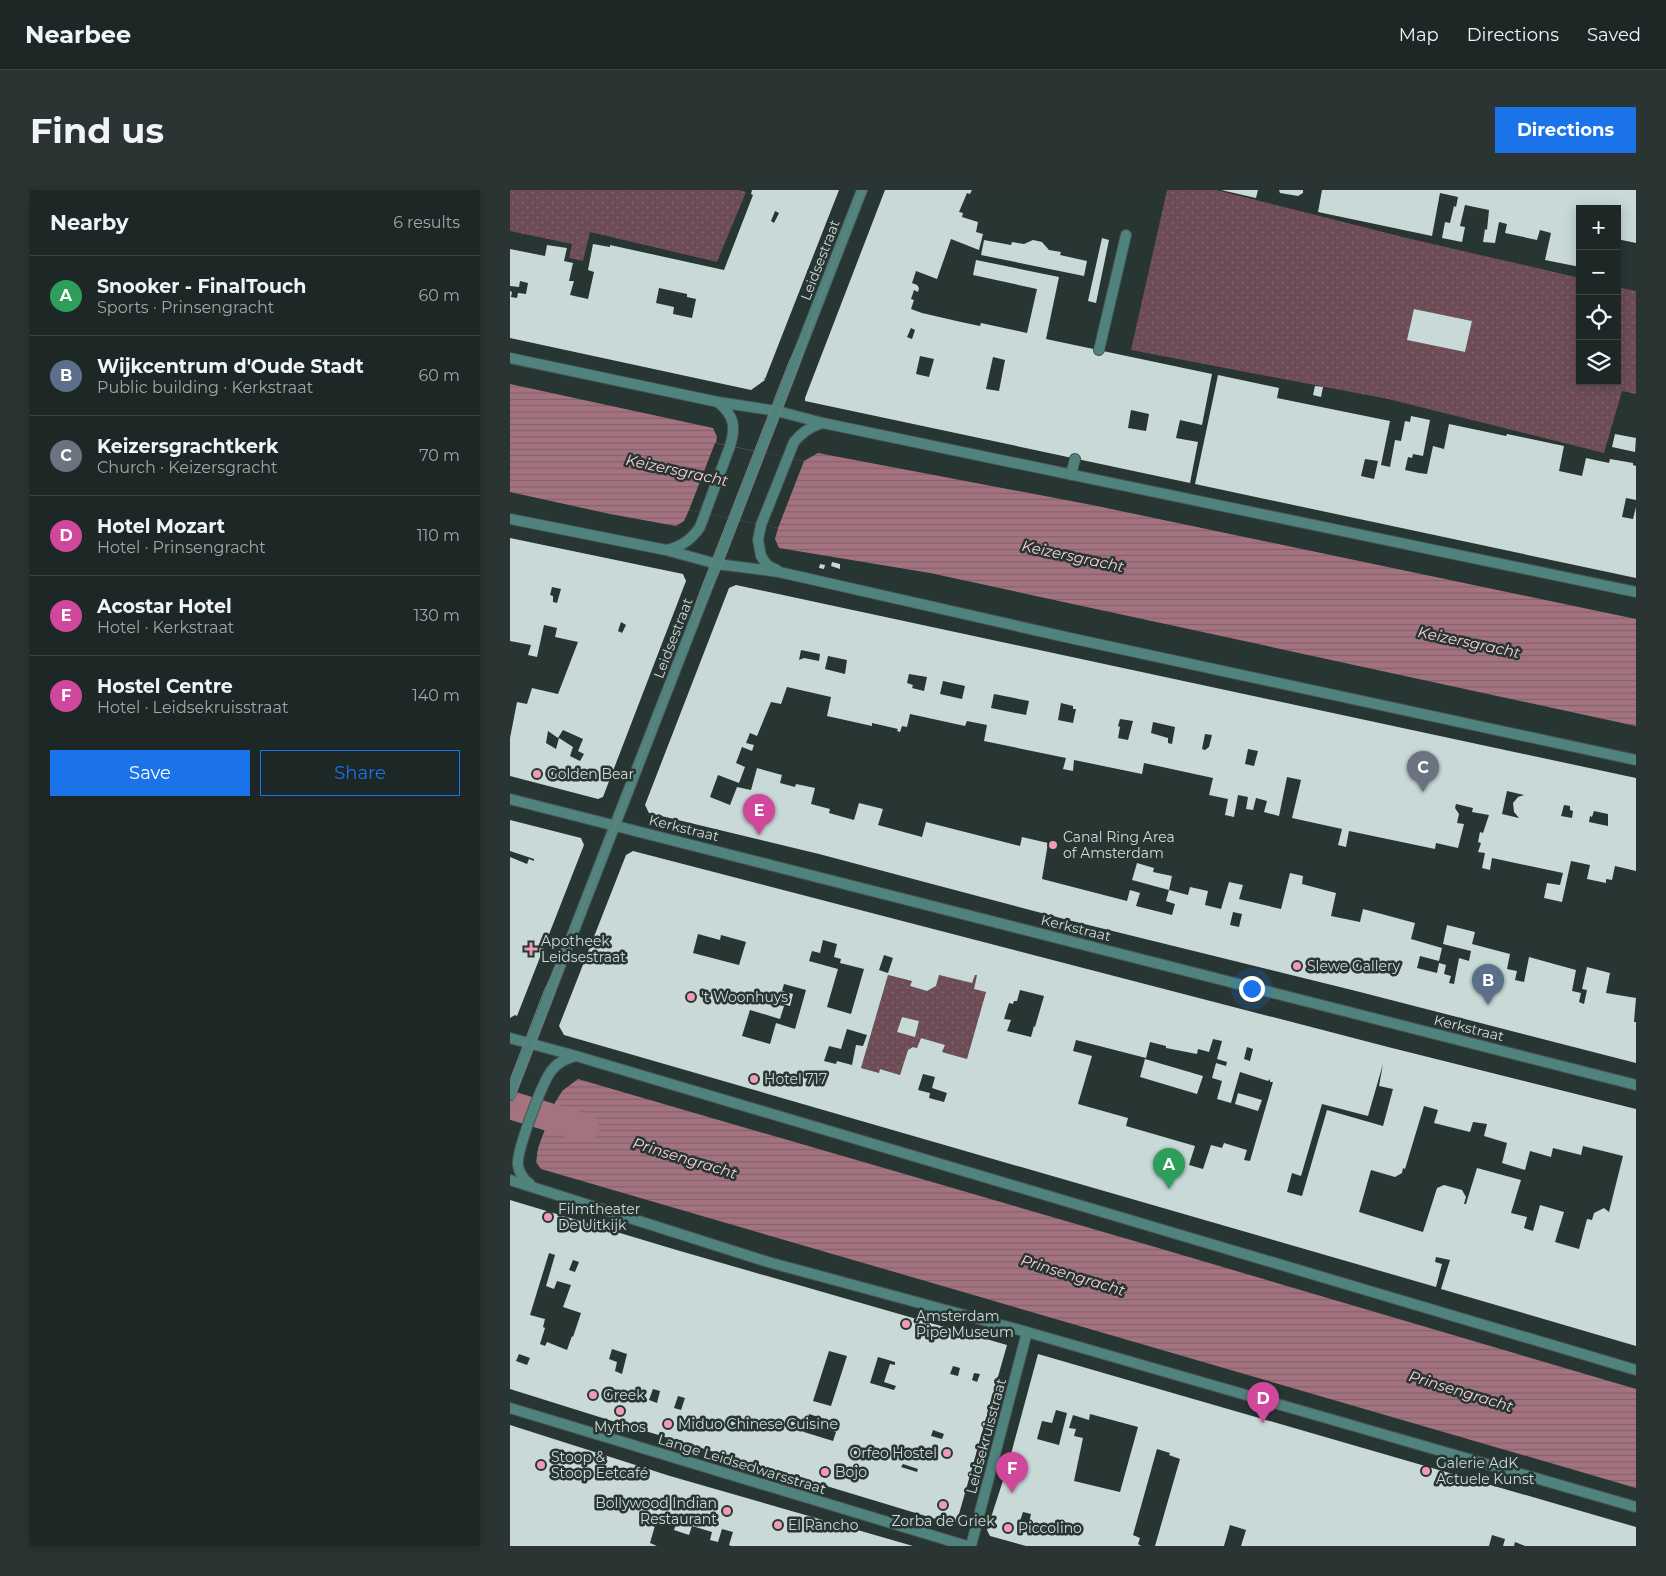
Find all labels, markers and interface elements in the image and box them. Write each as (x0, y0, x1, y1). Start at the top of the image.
text: Nearbee (25, 20, 131, 49)
text: Map (1399, 24, 1439, 46)
text: Directions (1467, 24, 1559, 46)
text: Saved (1587, 24, 1641, 46)
button: Directions (1495, 107, 1636, 153)
text: Find us (30, 109, 164, 152)
map controls (1576, 205, 1621, 385)
button: + (1576, 205, 1621, 250)
text: Nearby (50, 210, 129, 235)
text: 6 results (393, 213, 460, 232)
street label: Leidsestraat (796, 217, 844, 303)
button: − (1576, 250, 1621, 295)
text: Snooker - FinalTouch (97, 275, 306, 298)
text: A (60, 286, 72, 305)
text: 60 m (418, 286, 460, 305)
button: locate (1576, 295, 1621, 340)
text: Sports · Prinsengracht (97, 298, 274, 317)
button: layers (1576, 340, 1621, 385)
text: Wijkcentrum d'Oude Stadt (97, 355, 364, 378)
text: B (60, 366, 72, 385)
text: 60 m (418, 366, 460, 385)
text: Public building · Kerkstraat (97, 378, 313, 397)
text: Keizersgrachtkerk (97, 435, 278, 458)
text: C (60, 446, 72, 465)
text: 70 m (419, 446, 460, 465)
water label: Keizersgracht (624, 450, 730, 490)
text: Church · Keizersgracht (97, 458, 277, 477)
text: Hotel Mozart (97, 515, 225, 538)
text: D (59, 526, 73, 545)
text: 110 m (417, 526, 460, 545)
water label: Keizersgracht (1020, 536, 1126, 576)
text: Hotel · Prinsengracht (97, 538, 266, 557)
text: Acostar Hotel (97, 595, 232, 618)
street label: Leidsestraat (649, 595, 697, 681)
text: E (61, 606, 71, 625)
text: 130 m (413, 606, 460, 625)
text: Hotel · Kerkstraat (97, 618, 234, 637)
water label: Keizersgracht (1416, 622, 1522, 662)
text: Hostel Centre (97, 675, 233, 698)
text: F (61, 686, 71, 705)
text: 140 m (412, 686, 460, 705)
text: Hotel · Leidsekruisstraat (97, 698, 288, 717)
button: Save (50, 750, 250, 796)
button: Share (260, 750, 460, 796)
pin: C (1407, 751, 1439, 792)
place label: Golden Bear (547, 765, 635, 783)
marker: Golden Bear (531, 768, 543, 780)
pin: E (743, 794, 775, 835)
street label: Kerkstraat (647, 811, 721, 845)
place label: Canal Ring Area of Amsterdam (1063, 828, 1175, 862)
marker: Canal Ring Area of Amsterdam (1047, 839, 1059, 851)
street label: Kerkstraat (1039, 911, 1113, 945)
place label: Apotheek Leidsestraat (541, 932, 626, 966)
marker: Apotheek Leidsestraat (525, 943, 537, 955)
place label: Slewe Gallery (1307, 957, 1401, 975)
marker: Slewe Gallery (1291, 960, 1303, 972)
pin: B (1472, 964, 1504, 1005)
your location (1239, 976, 1265, 1002)
place label: 't Woonhuys (701, 988, 788, 1006)
marker: 't Woonhuys (685, 991, 697, 1003)
street label: Kerkstraat (1432, 1011, 1506, 1045)
place label: Hotel 717 (764, 1070, 827, 1088)
marker: Hotel 717 (748, 1073, 760, 1085)
water label: Prinsengracht (631, 1133, 739, 1183)
pin: A (1153, 1148, 1185, 1189)
place label: Filmtheater De Uitkijk (558, 1200, 641, 1234)
marker: Filmtheater De Uitkijk (542, 1211, 554, 1223)
water label: Prinsengracht (1019, 1250, 1127, 1300)
place label: Amsterdam Pipe Museum (916, 1307, 1014, 1341)
marker: Amsterdam Pipe Museum (900, 1318, 912, 1330)
water label: Prinsengracht (1407, 1366, 1515, 1416)
street label: Leidsekruisstraat (962, 1376, 1010, 1496)
pin: D (1247, 1382, 1279, 1423)
place label: Greek (603, 1386, 645, 1404)
marker: Greek (587, 1389, 599, 1401)
marker: Mythos (614, 1405, 626, 1417)
place label: Miduo Chinese Cuisine (678, 1415, 838, 1433)
place label: Mythos (594, 1418, 646, 1436)
marker: Miduo Chinese Cuisine (662, 1418, 674, 1430)
street label: Lange Leidsedwarsstraat (656, 1430, 829, 1498)
place label: Orfeo Hostel (849, 1444, 937, 1462)
marker: Orfeo Hostel (941, 1447, 953, 1459)
place label: Stoop & Stoop Eetcafé (551, 1448, 648, 1482)
pin: F (996, 1452, 1028, 1493)
place label: Galerie AdK Actuele Kunst (1436, 1454, 1535, 1488)
marker: Stoop & Stoop Eetcafé (535, 1459, 547, 1471)
place label: Bojo (835, 1463, 867, 1481)
marker: Galerie AdK Actuele Kunst (1420, 1465, 1432, 1477)
marker: Bojo (819, 1466, 831, 1478)
place label: Bollywood Indian Restaurant (595, 1494, 717, 1528)
marker: Zorba de Griek (937, 1499, 949, 1511)
marker: Bollywood Indian Restaurant (721, 1505, 733, 1517)
place label: Zorba de Griek (891, 1512, 995, 1530)
place label: El Rancho (788, 1516, 859, 1534)
marker: El Rancho (772, 1519, 784, 1531)
place label: Piccolino (1018, 1519, 1082, 1537)
marker: Piccolino (1002, 1522, 1014, 1534)

